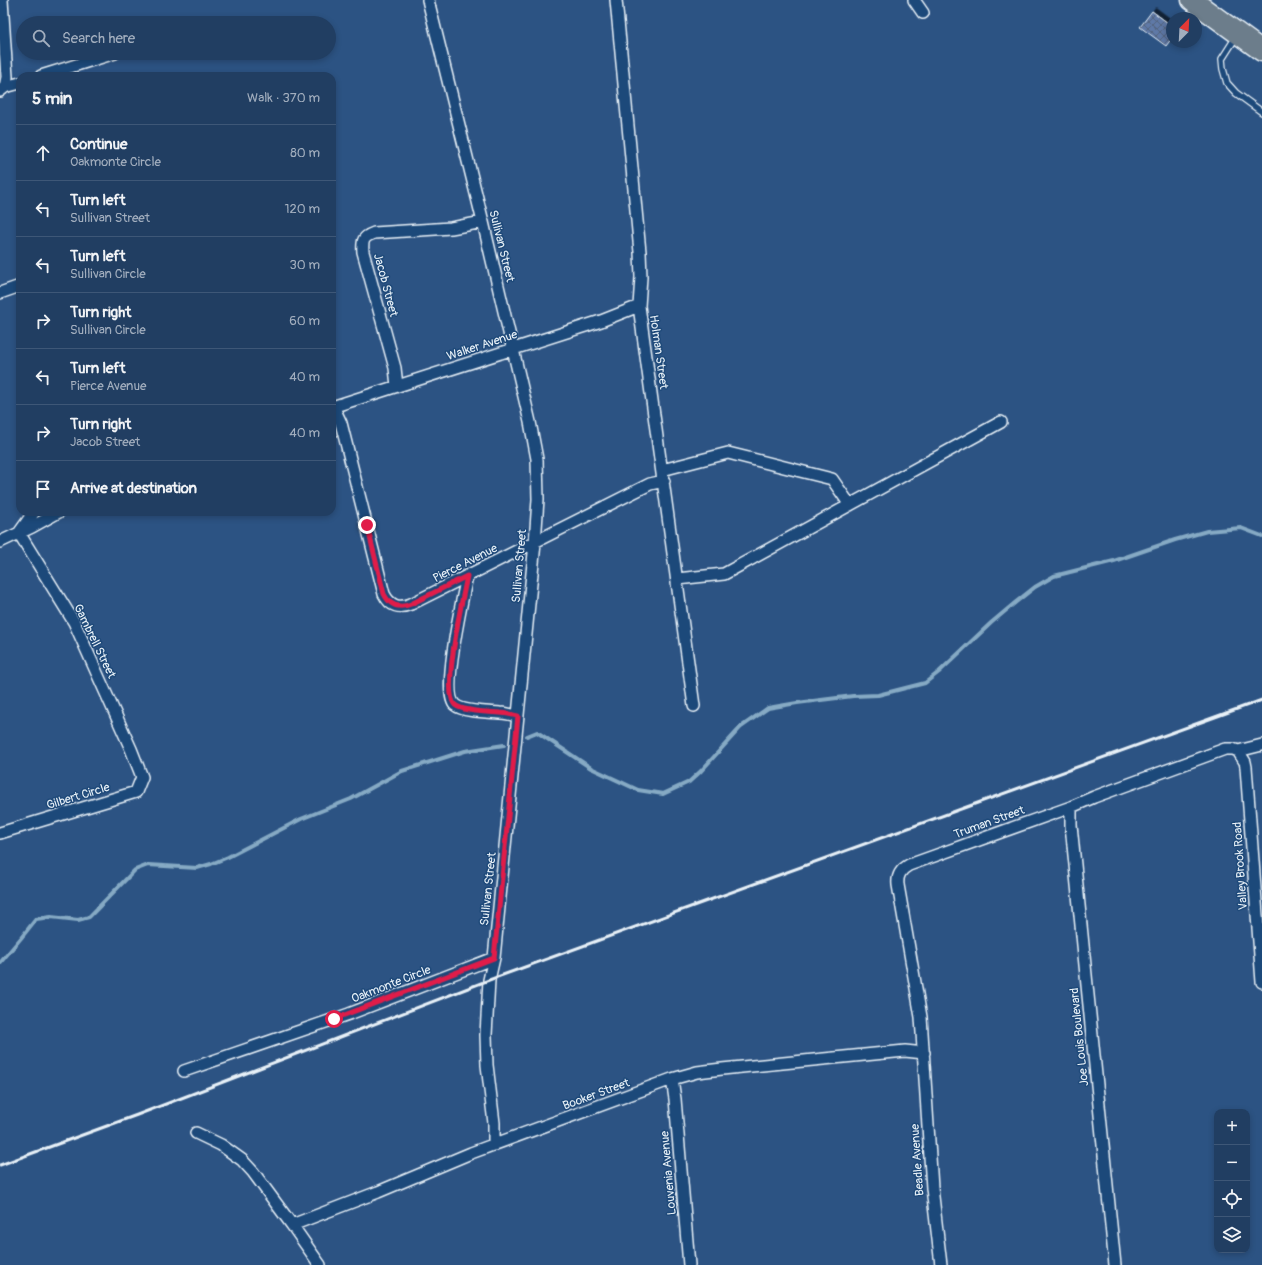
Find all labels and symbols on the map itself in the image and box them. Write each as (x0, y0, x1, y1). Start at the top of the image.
north arrow (1166, 12, 1202, 48)
street label: Sullivan Street (485, 208, 518, 284)
street label: Jacob Street (370, 252, 401, 319)
street label: Holman Street (646, 314, 671, 390)
street label: Walker Avenue (445, 327, 519, 364)
route end (358, 516, 376, 534)
street label: Sullivan Street (509, 528, 530, 603)
street label: Pierce Avenue (430, 541, 500, 586)
street label: Gambrell Street (70, 602, 119, 681)
street label: Gilbert Circle (45, 780, 112, 813)
street label: Truman Street (952, 803, 1027, 842)
street label: Valley Brook Road (1230, 821, 1251, 911)
street label: Sullivan Street (477, 851, 500, 927)
street label: Oakmonte Circle (349, 962, 433, 1007)
street label: Joe Louis Boulevard (1067, 987, 1092, 1087)
route start (325, 1010, 343, 1028)
street label: Booker Street (561, 1075, 632, 1113)
street label: Beadle Avenue (907, 1123, 928, 1197)
street label: Louvenia Avenue (657, 1130, 680, 1216)

